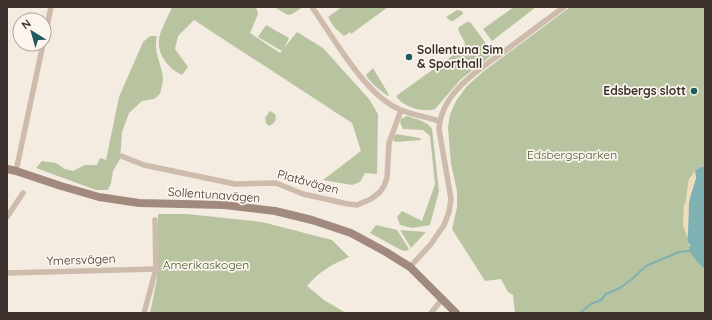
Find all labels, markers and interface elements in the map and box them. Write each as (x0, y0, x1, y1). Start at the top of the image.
north arrow (12, 12, 52, 52)
text: N (19, 16, 33, 32)
place label: Sollentuna Sim & Sporthall (417, 42, 503, 71)
marker: Sollentuna Sim & Sporthall (404, 52, 414, 62)
place label: Edsbergs slott (603, 83, 686, 98)
marker: Edsbergs slott (689, 86, 699, 96)
park label: Edsbergsparken (527, 147, 617, 162)
street label: Platåvägen (276, 166, 340, 197)
street label: Sollentunavägen (167, 184, 261, 205)
street label: Ymersvägen (46, 251, 116, 268)
park label: Amerikaskogen (163, 257, 249, 272)

